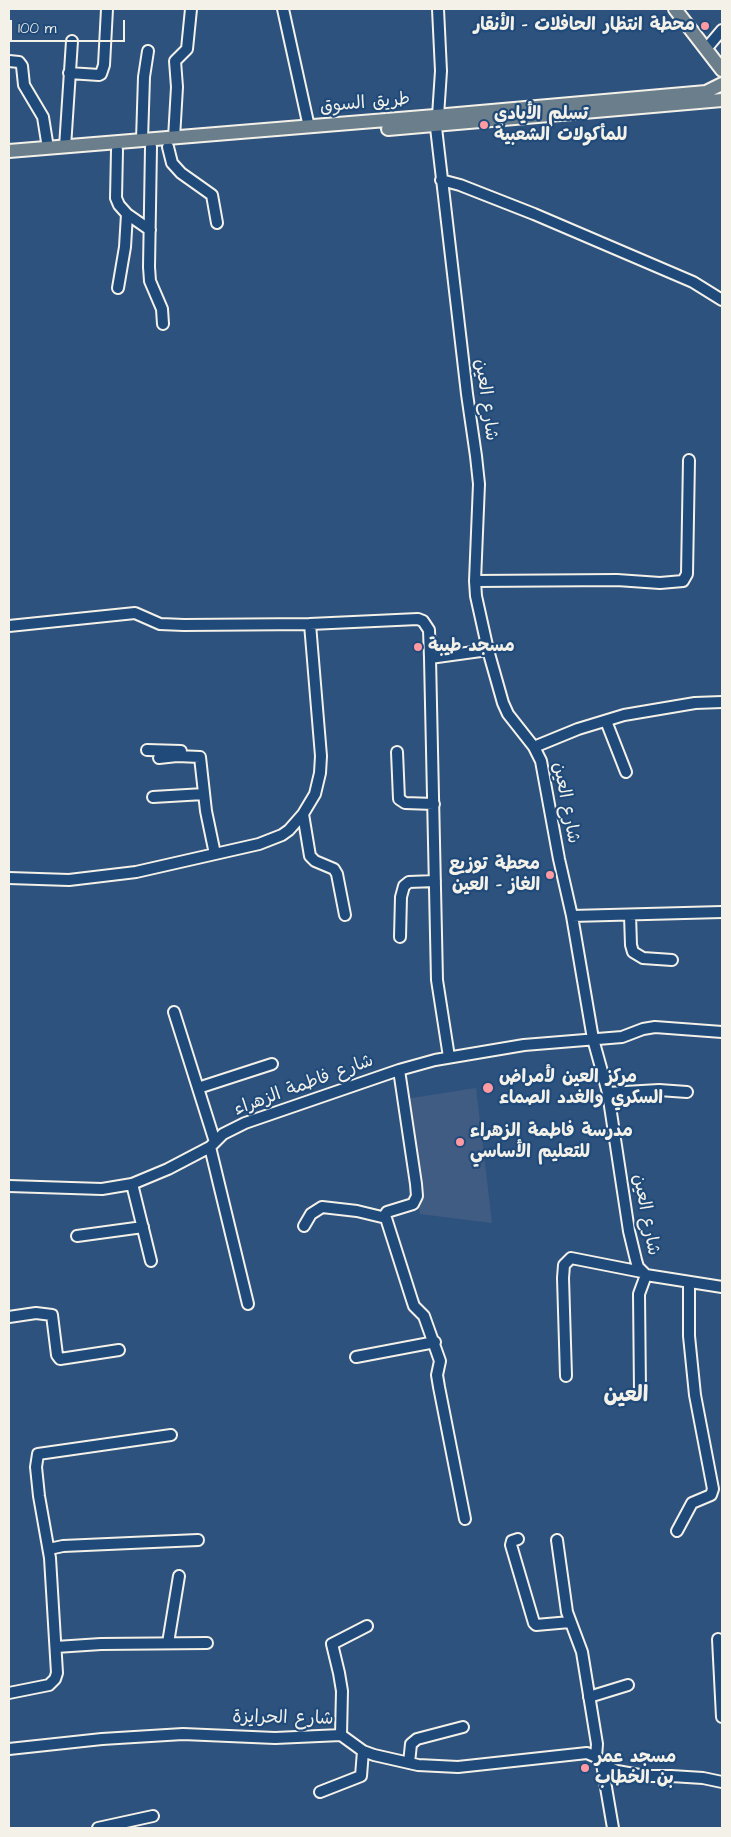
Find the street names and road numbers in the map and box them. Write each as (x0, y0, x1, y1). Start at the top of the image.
street label: طريق السوق (319, 89, 411, 119)
street label: شارع العين (469, 358, 501, 442)
street label: شارع العين (547, 760, 583, 846)
street label: شارع فاطمة الزهراء (231, 1051, 377, 1121)
street label: شارع العين (627, 1172, 663, 1258)
street label: شارع الحرايزة (232, 1707, 334, 1731)

